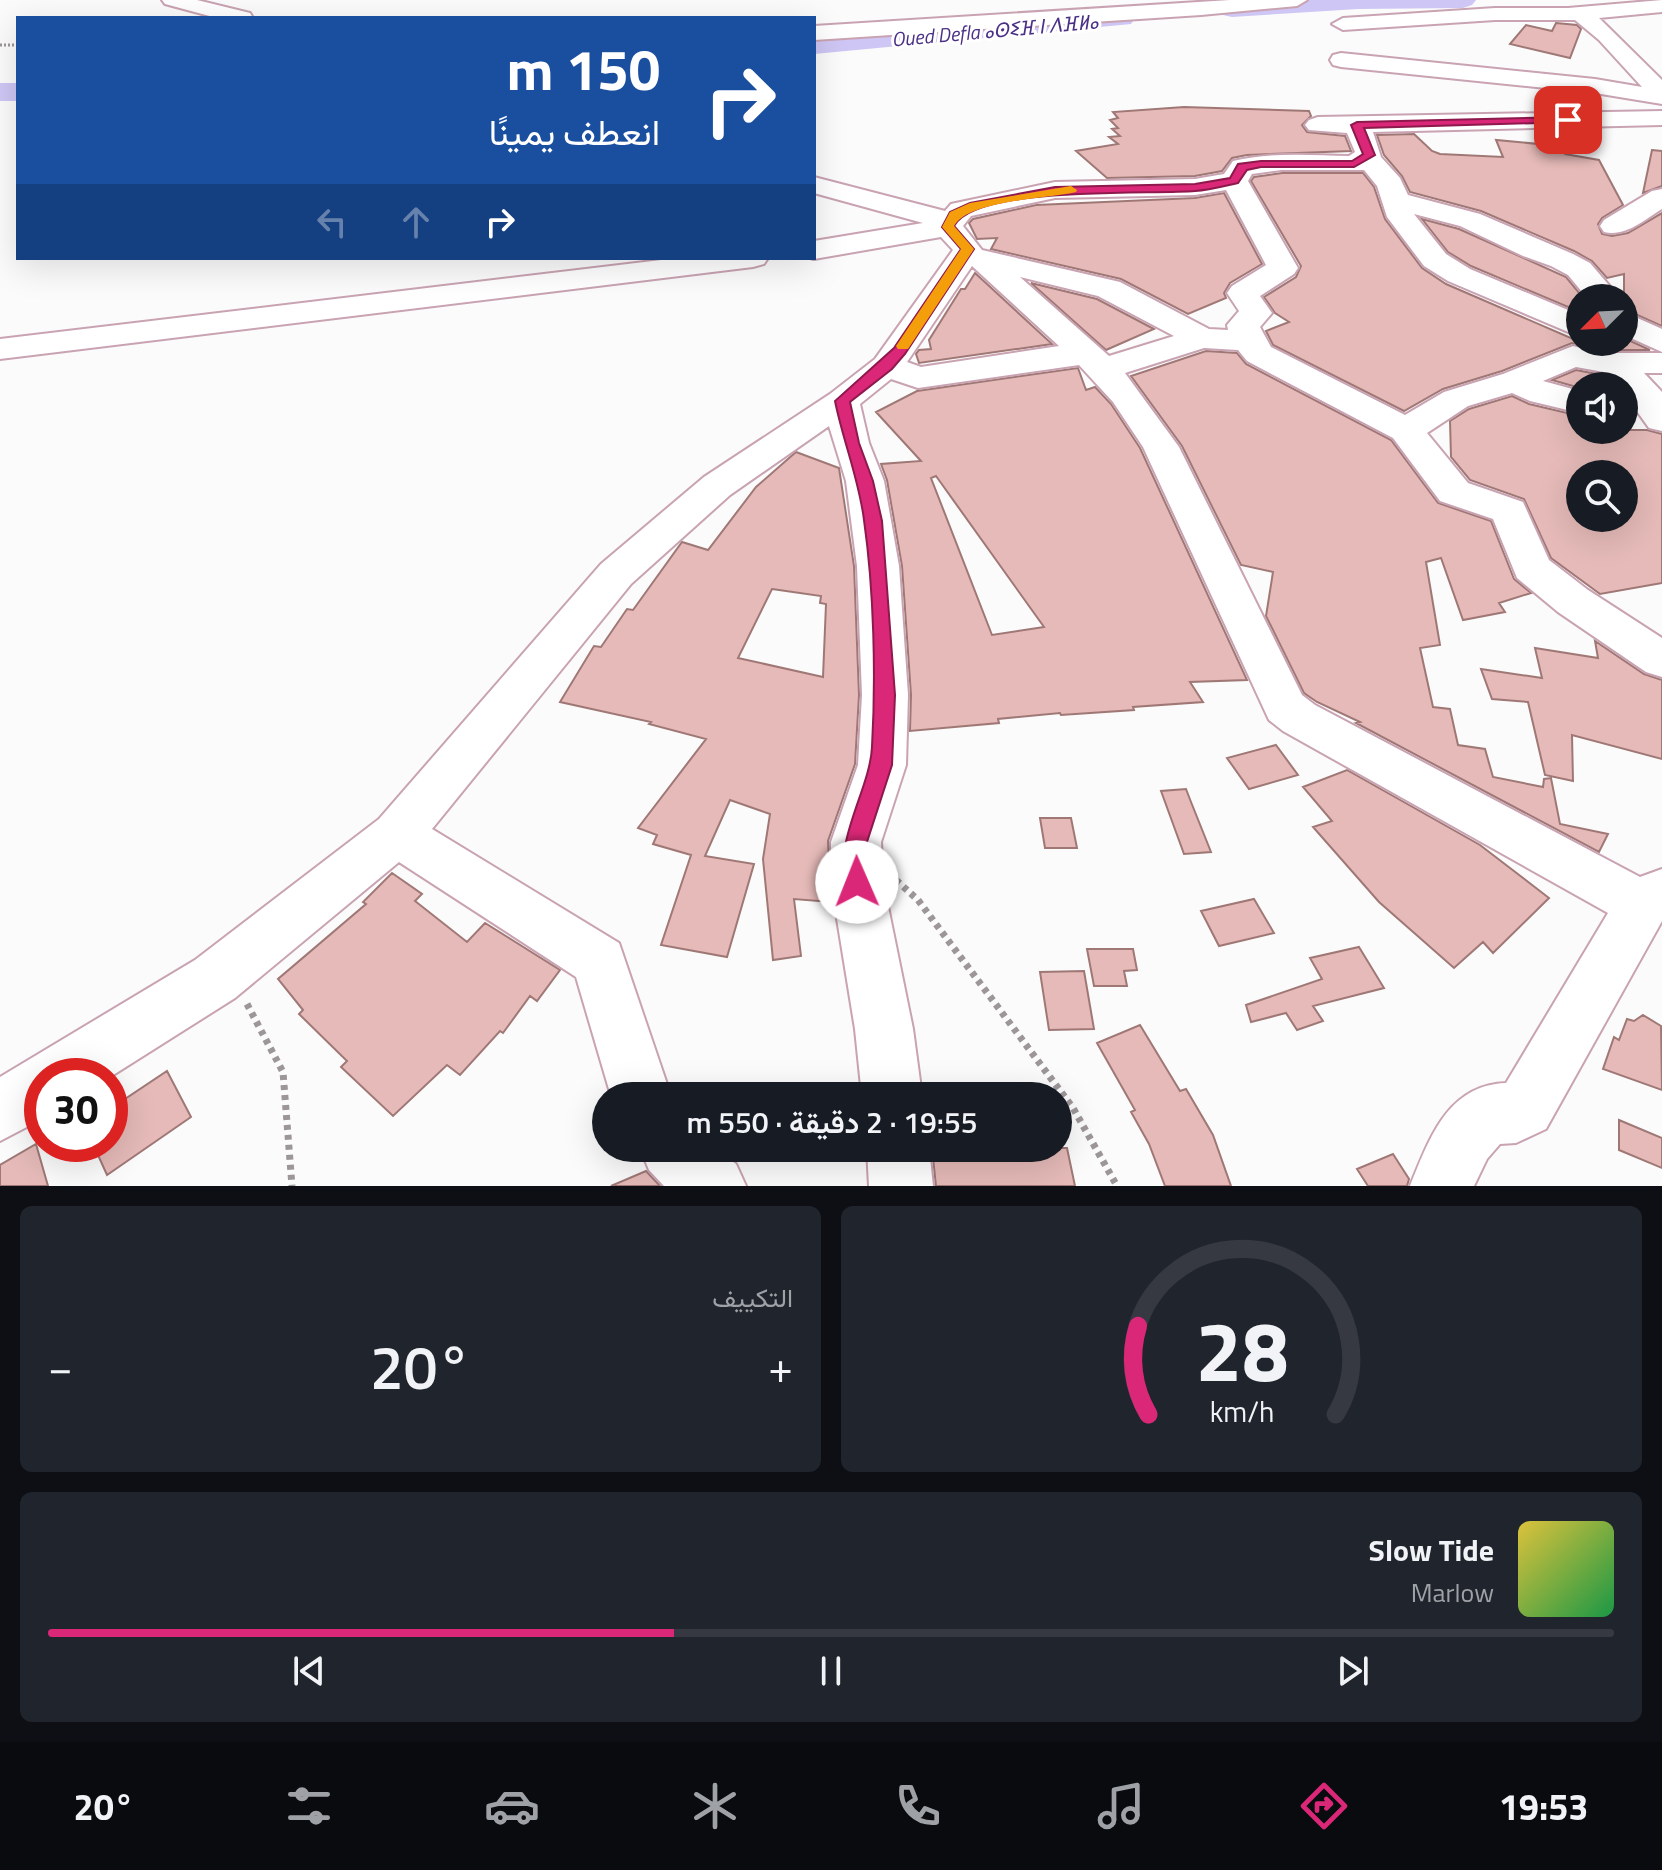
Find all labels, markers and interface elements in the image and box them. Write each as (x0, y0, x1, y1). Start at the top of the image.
water label: Oued Defla ⴰⵙⵉⴼ ⵏ ⴷⴼⵍⴰ (890, 5, 1101, 54)
text: 150 m (507, 27, 660, 112)
icon: right (688, 48, 792, 152)
pin (1534, 86, 1602, 154)
icon: arrive (1546, 98, 1590, 142)
text: انعطف يمينًا (489, 104, 660, 159)
icon: left (310, 200, 354, 244)
icon: ahead (394, 200, 438, 244)
icon: right (478, 200, 522, 244)
north arrow (1566, 284, 1638, 356)
map controls (1566, 284, 1638, 532)
button: sound (1566, 372, 1638, 444)
button: search (1566, 460, 1638, 532)
position arrow (815, 840, 899, 924)
speed limit sign: 30 (24, 1058, 128, 1162)
text: 19:55 · 2 دقيقة · 550 m (686, 1099, 978, 1145)
text: التكييف (712, 1278, 793, 1317)
text: 28 (1195, 1287, 1288, 1413)
text: 20° (370, 1321, 471, 1412)
text: − (48, 1333, 73, 1400)
text: + (768, 1333, 793, 1400)
text: km/h (1209, 1390, 1274, 1433)
text: Slow Tide (1369, 1527, 1494, 1573)
text: Marlow (1411, 1573, 1494, 1612)
icon: previous (287, 1649, 331, 1693)
icon: pause (809, 1649, 853, 1693)
icon: next (1331, 1649, 1375, 1693)
icon: filters (281, 1778, 337, 1834)
icon: car (484, 1778, 540, 1834)
icon: climate (687, 1778, 743, 1834)
icon: phone (890, 1778, 946, 1834)
icon: music (1093, 1778, 1149, 1834)
icon: directions (1296, 1778, 1352, 1834)
text: 20° (74, 1779, 134, 1834)
text: 19:53 (1499, 1779, 1589, 1834)

